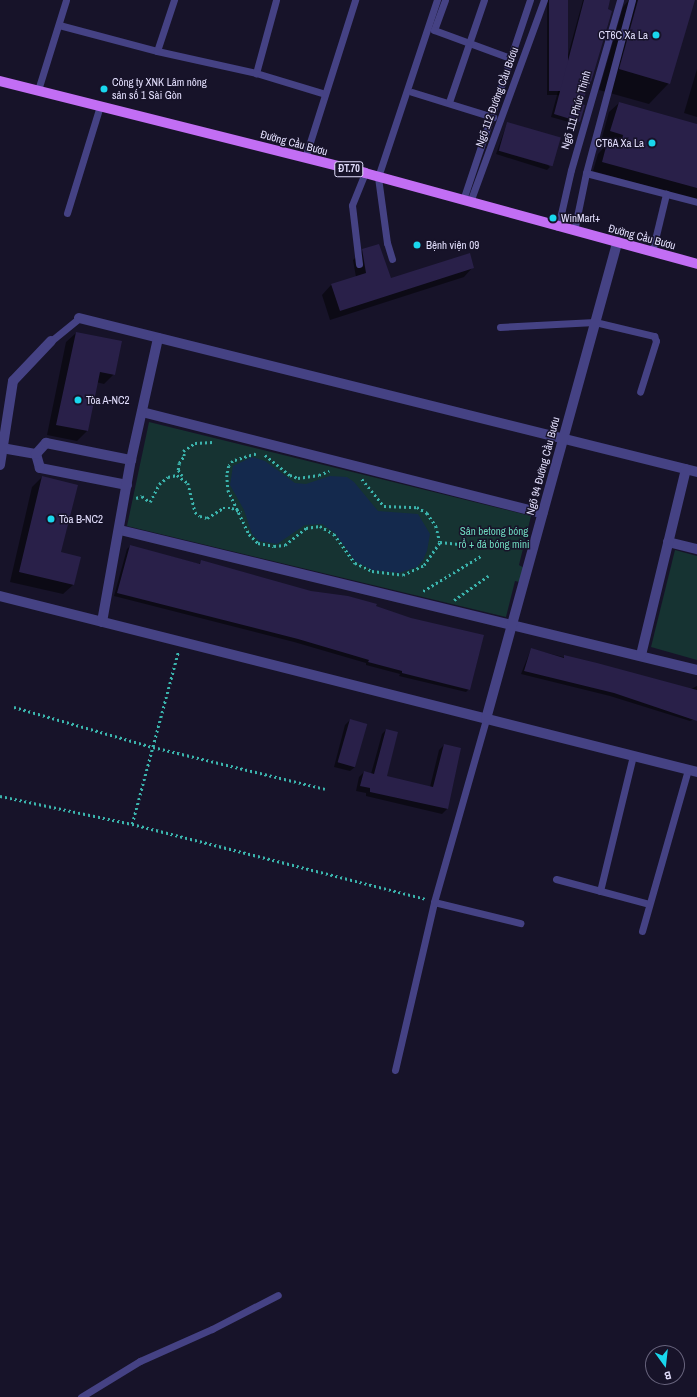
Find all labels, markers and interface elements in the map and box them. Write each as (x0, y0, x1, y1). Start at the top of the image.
place label: CT6C Xa La (598, 28, 648, 42)
marker: CT6C Xa La (651, 30, 661, 40)
street label: Ngõ 112 Đường Cầu Bươu (473, 45, 521, 149)
street label: Ngõ 111 Phúc Thịnh (558, 69, 594, 151)
place label: Công ty XNK Lâm nông sản số 1 Sài Gòn (112, 76, 207, 102)
marker: Công ty XNK Lâm nông sản số 1 Sài Gòn (99, 84, 109, 94)
street label: Đường Cầu Bươu (259, 128, 329, 158)
place label: CT6A Xa La (595, 136, 644, 150)
marker: CT6A Xa La (647, 138, 657, 148)
road number: ĐT.70 (334, 161, 364, 177)
place label: WinMart+ (561, 211, 600, 225)
marker: WinMart+ (548, 213, 558, 223)
street label: Đường Cầu Bươu (607, 222, 677, 252)
place label: Bệnh viện 09 (426, 238, 479, 252)
marker: Bệnh viện 09 (411, 239, 423, 251)
place label: Tòa A-NC2 (86, 393, 130, 407)
marker: Tòa A-NC2 (73, 395, 83, 405)
street label: Ngõ 94 Đường Cầu Bươu (524, 416, 562, 516)
place label: Tòa B-NC2 (59, 512, 103, 526)
marker: Tòa B-NC2 (46, 514, 56, 524)
park label: Sân betong bóng rổ + đá bóng mini (459, 525, 529, 551)
north arrow (645, 1345, 685, 1385)
text: B (663, 1368, 673, 1383)

